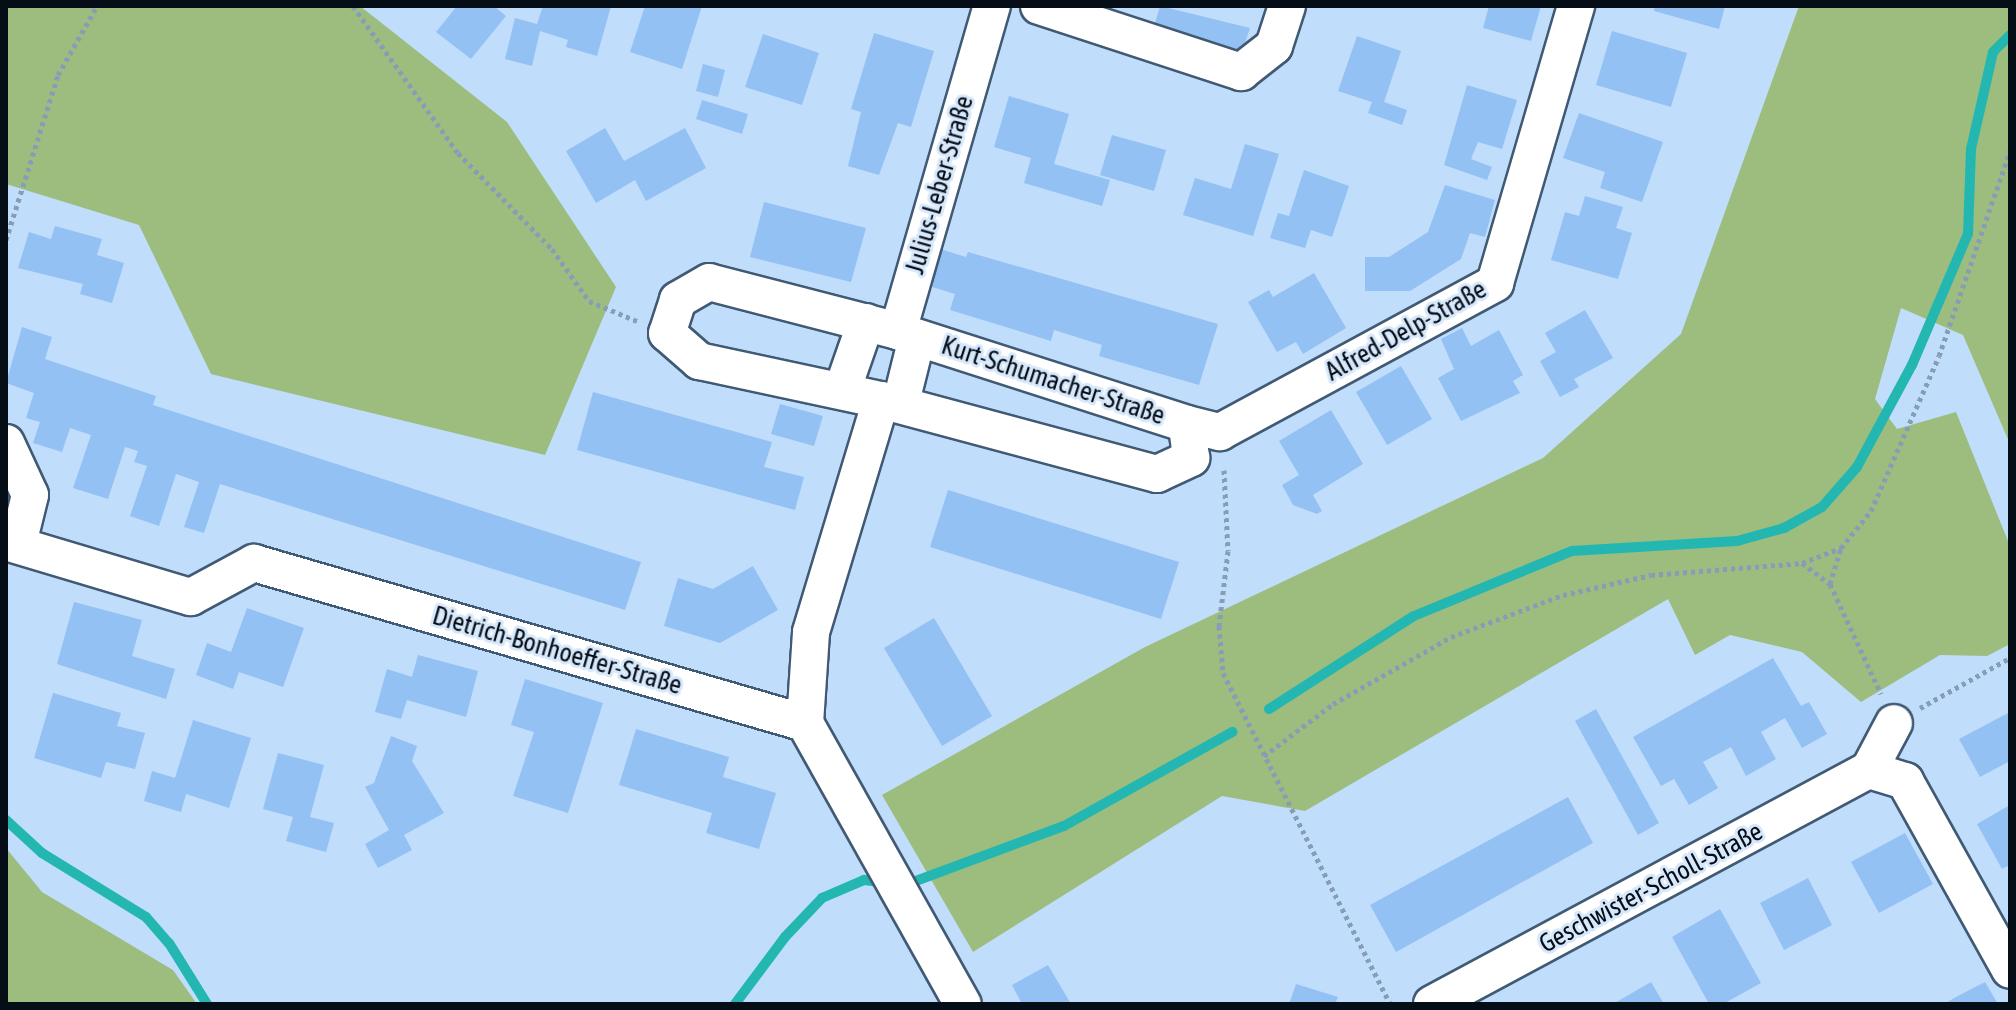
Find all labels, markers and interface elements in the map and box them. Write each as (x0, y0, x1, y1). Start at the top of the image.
street label: Julius-Leber-Straße (900, 92, 980, 278)
street label: Alfred-Delp-Straße (1320, 274, 1492, 388)
street label: Kurt-Schumacher-Straße (937, 330, 1169, 432)
street label: Dietrich-Bonhoeffer-Straße (429, 600, 685, 702)
street label: Geschwister-Scholl-Straße (1534, 816, 1768, 960)

